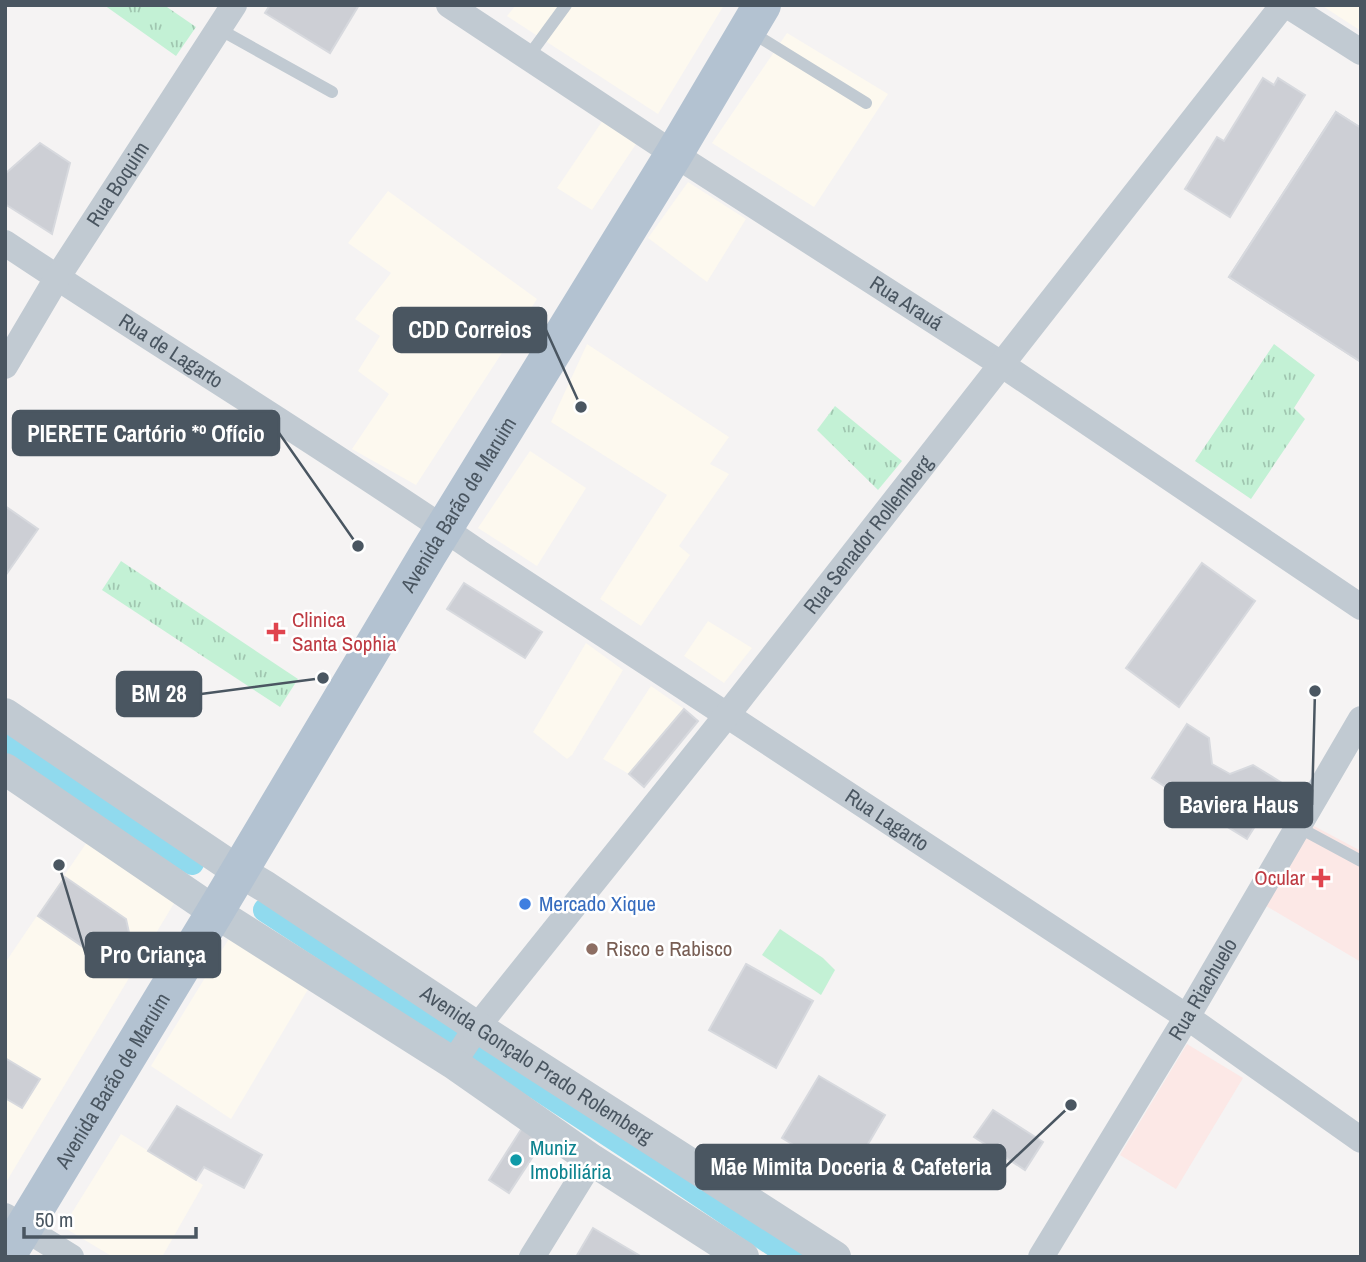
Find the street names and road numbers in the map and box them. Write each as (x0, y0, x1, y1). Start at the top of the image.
street label: Rua Boquim (79, 136, 156, 232)
street label: Rua Arauá (865, 269, 949, 337)
street label: Rua de Lagarto (113, 306, 229, 395)
street label: Avenida Barão de Maruim (393, 411, 523, 598)
street label: Rua Senador Rollemberg (796, 449, 939, 620)
street label: Rua Lagarto (840, 782, 935, 858)
street label: Rua Riachuelo (1161, 933, 1244, 1046)
street label: Avenida Gonçalo Prado Rolemberg (414, 978, 659, 1151)
street label: Avenida Barão de Maruim (47, 987, 177, 1175)

